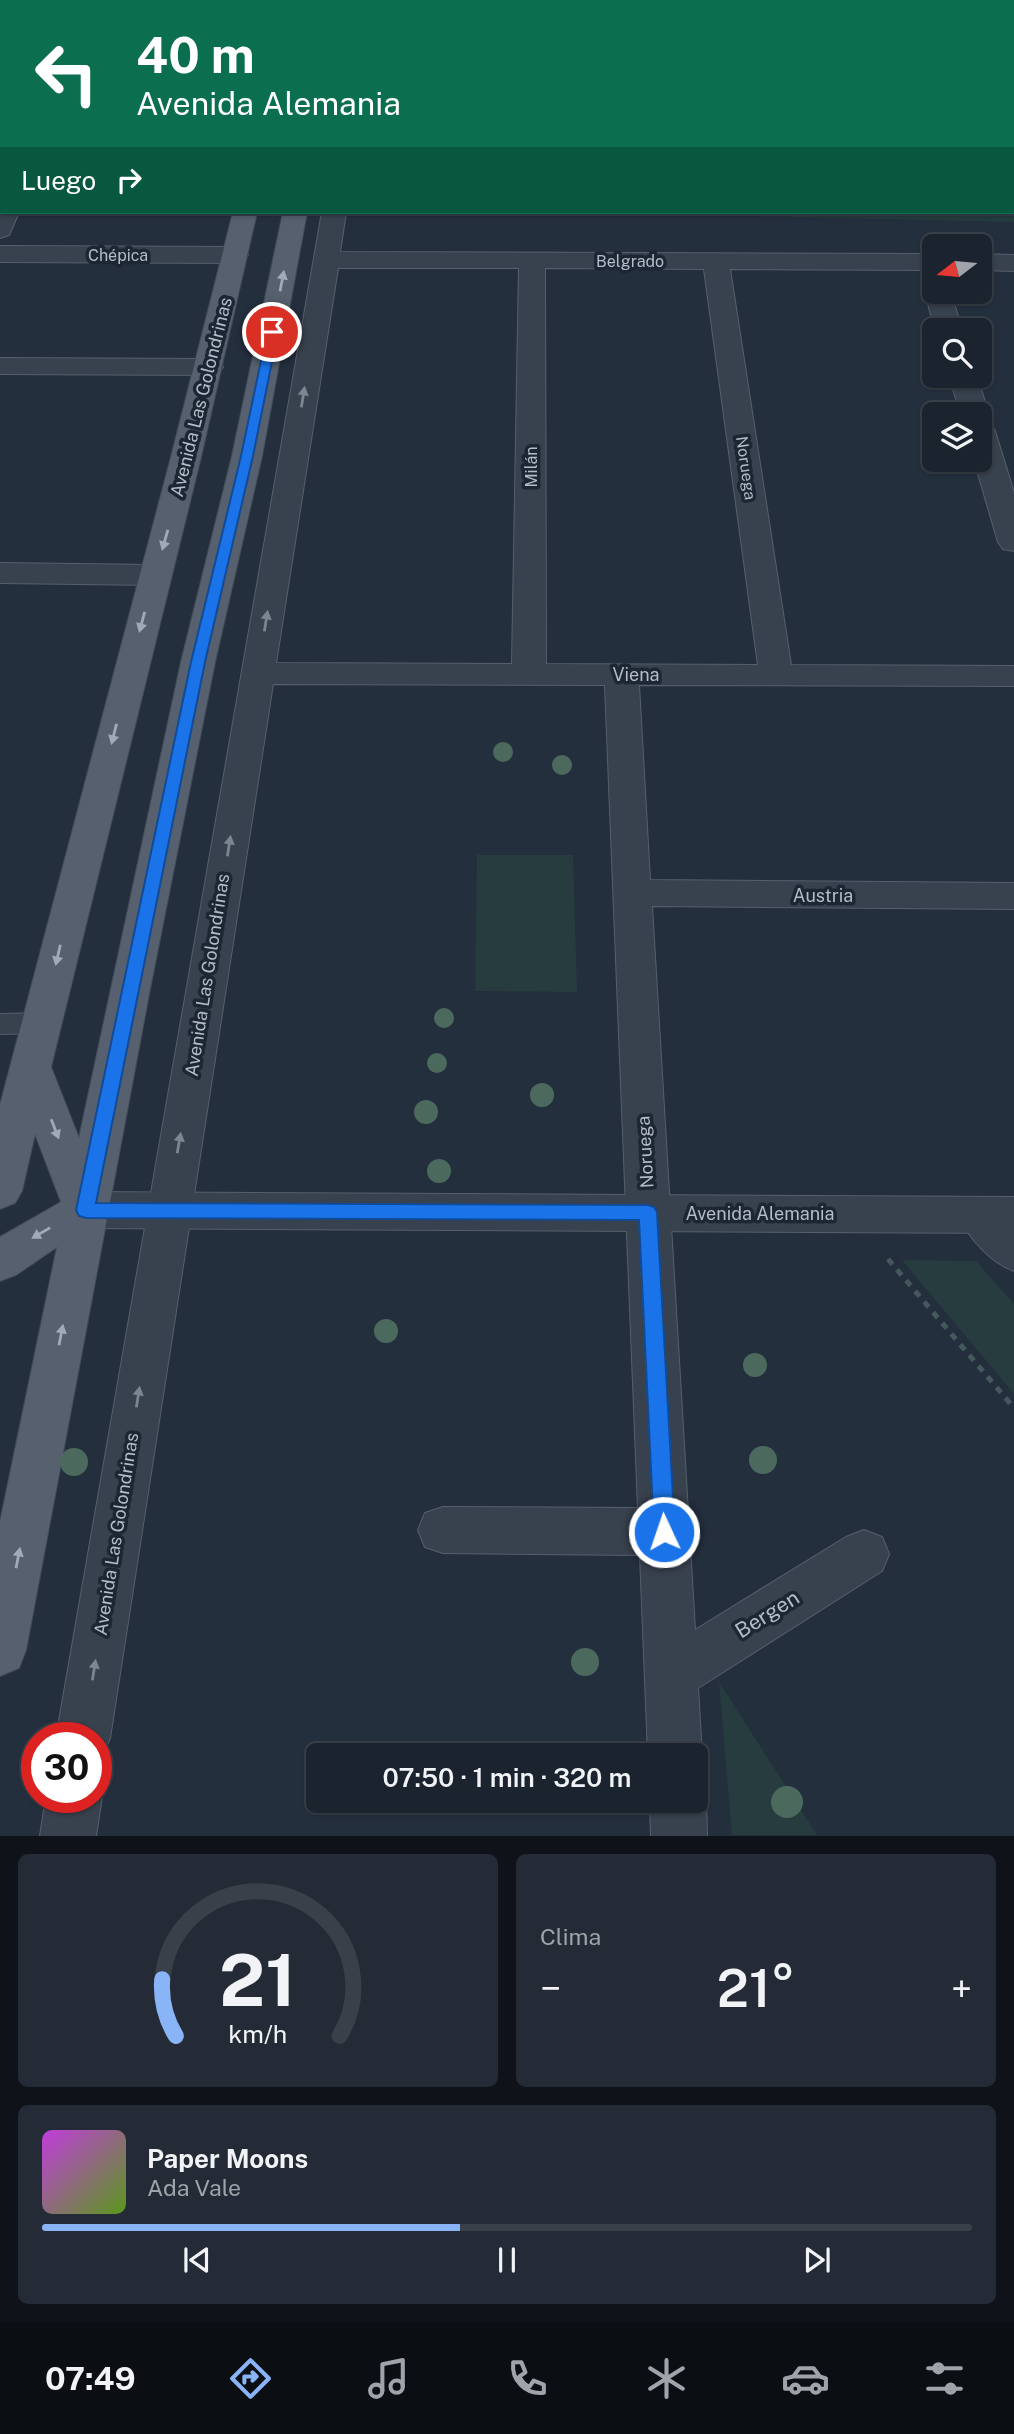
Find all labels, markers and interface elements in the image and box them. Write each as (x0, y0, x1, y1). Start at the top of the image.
text: 40 m (136, 26, 255, 84)
icon: left (21, 28, 112, 119)
text: Avenida Alemania (136, 85, 401, 122)
icon: right (110, 161, 148, 199)
text: Luego (21, 165, 96, 196)
north arrow (922, 234, 992, 304)
map controls (922, 234, 992, 472)
street label: Chépica (88, 246, 148, 265)
street label: Belgrado (596, 252, 664, 271)
one-way arrow (277, 270, 288, 292)
street label: Avenida Las Golondrinas (166, 295, 236, 499)
pin (242, 302, 302, 362)
icon: arrive (253, 313, 291, 351)
button: search (922, 318, 992, 388)
one-way arrow (298, 386, 309, 408)
button: layers (922, 402, 992, 472)
street label: Noruega (732, 435, 760, 501)
street label: Milán (522, 446, 541, 488)
one-way arrow (159, 529, 170, 551)
one-way arrow (261, 610, 272, 632)
one-way arrow (137, 612, 147, 633)
street label: Viena (612, 664, 660, 685)
one-way arrow (108, 723, 119, 745)
one-way arrow (224, 835, 235, 857)
street label: Avenida Las Golondrinas (181, 872, 233, 1078)
street label: Austria (793, 885, 853, 906)
one-way arrow (52, 944, 63, 966)
street label: Noruega (633, 1115, 657, 1189)
one-way arrow (49, 1119, 60, 1140)
one-way arrow (174, 1132, 185, 1154)
street label: Avenida Alemania (686, 1203, 834, 1224)
one-way arrow (31, 1227, 51, 1239)
one-way arrow (56, 1324, 67, 1346)
one-way arrow (133, 1386, 144, 1408)
street label: Avenida Las Golondrinas (90, 1431, 142, 1637)
position arrow (627, 1495, 701, 1569)
one-way arrow (12, 1547, 23, 1569)
street label: Bergen (730, 1585, 804, 1643)
one-way arrow (89, 1659, 100, 1681)
speed limit sign: 30 (21, 1722, 112, 1813)
text: 07:50 · 1 min · 320 m (383, 1762, 631, 1793)
text: Clima (540, 1923, 601, 1950)
text: 21 (219, 1938, 297, 2023)
text: 21° (717, 1958, 795, 2019)
text: − (540, 1966, 561, 2011)
text: + (951, 1966, 972, 2011)
text: km/h (229, 2019, 287, 2049)
text: Paper Moons (147, 2143, 308, 2174)
text: Ada Vale (147, 2174, 241, 2201)
icon: previous (178, 2241, 216, 2279)
icon: pause (488, 2241, 526, 2279)
icon: next (798, 2241, 836, 2279)
icon: directions (226, 2354, 275, 2403)
icon: music (364, 2354, 413, 2403)
icon: phone (503, 2354, 552, 2403)
icon: climate (642, 2354, 691, 2403)
icon: car (781, 2354, 830, 2403)
icon: filters (920, 2354, 969, 2403)
text: 07:49 (45, 2360, 136, 2397)

